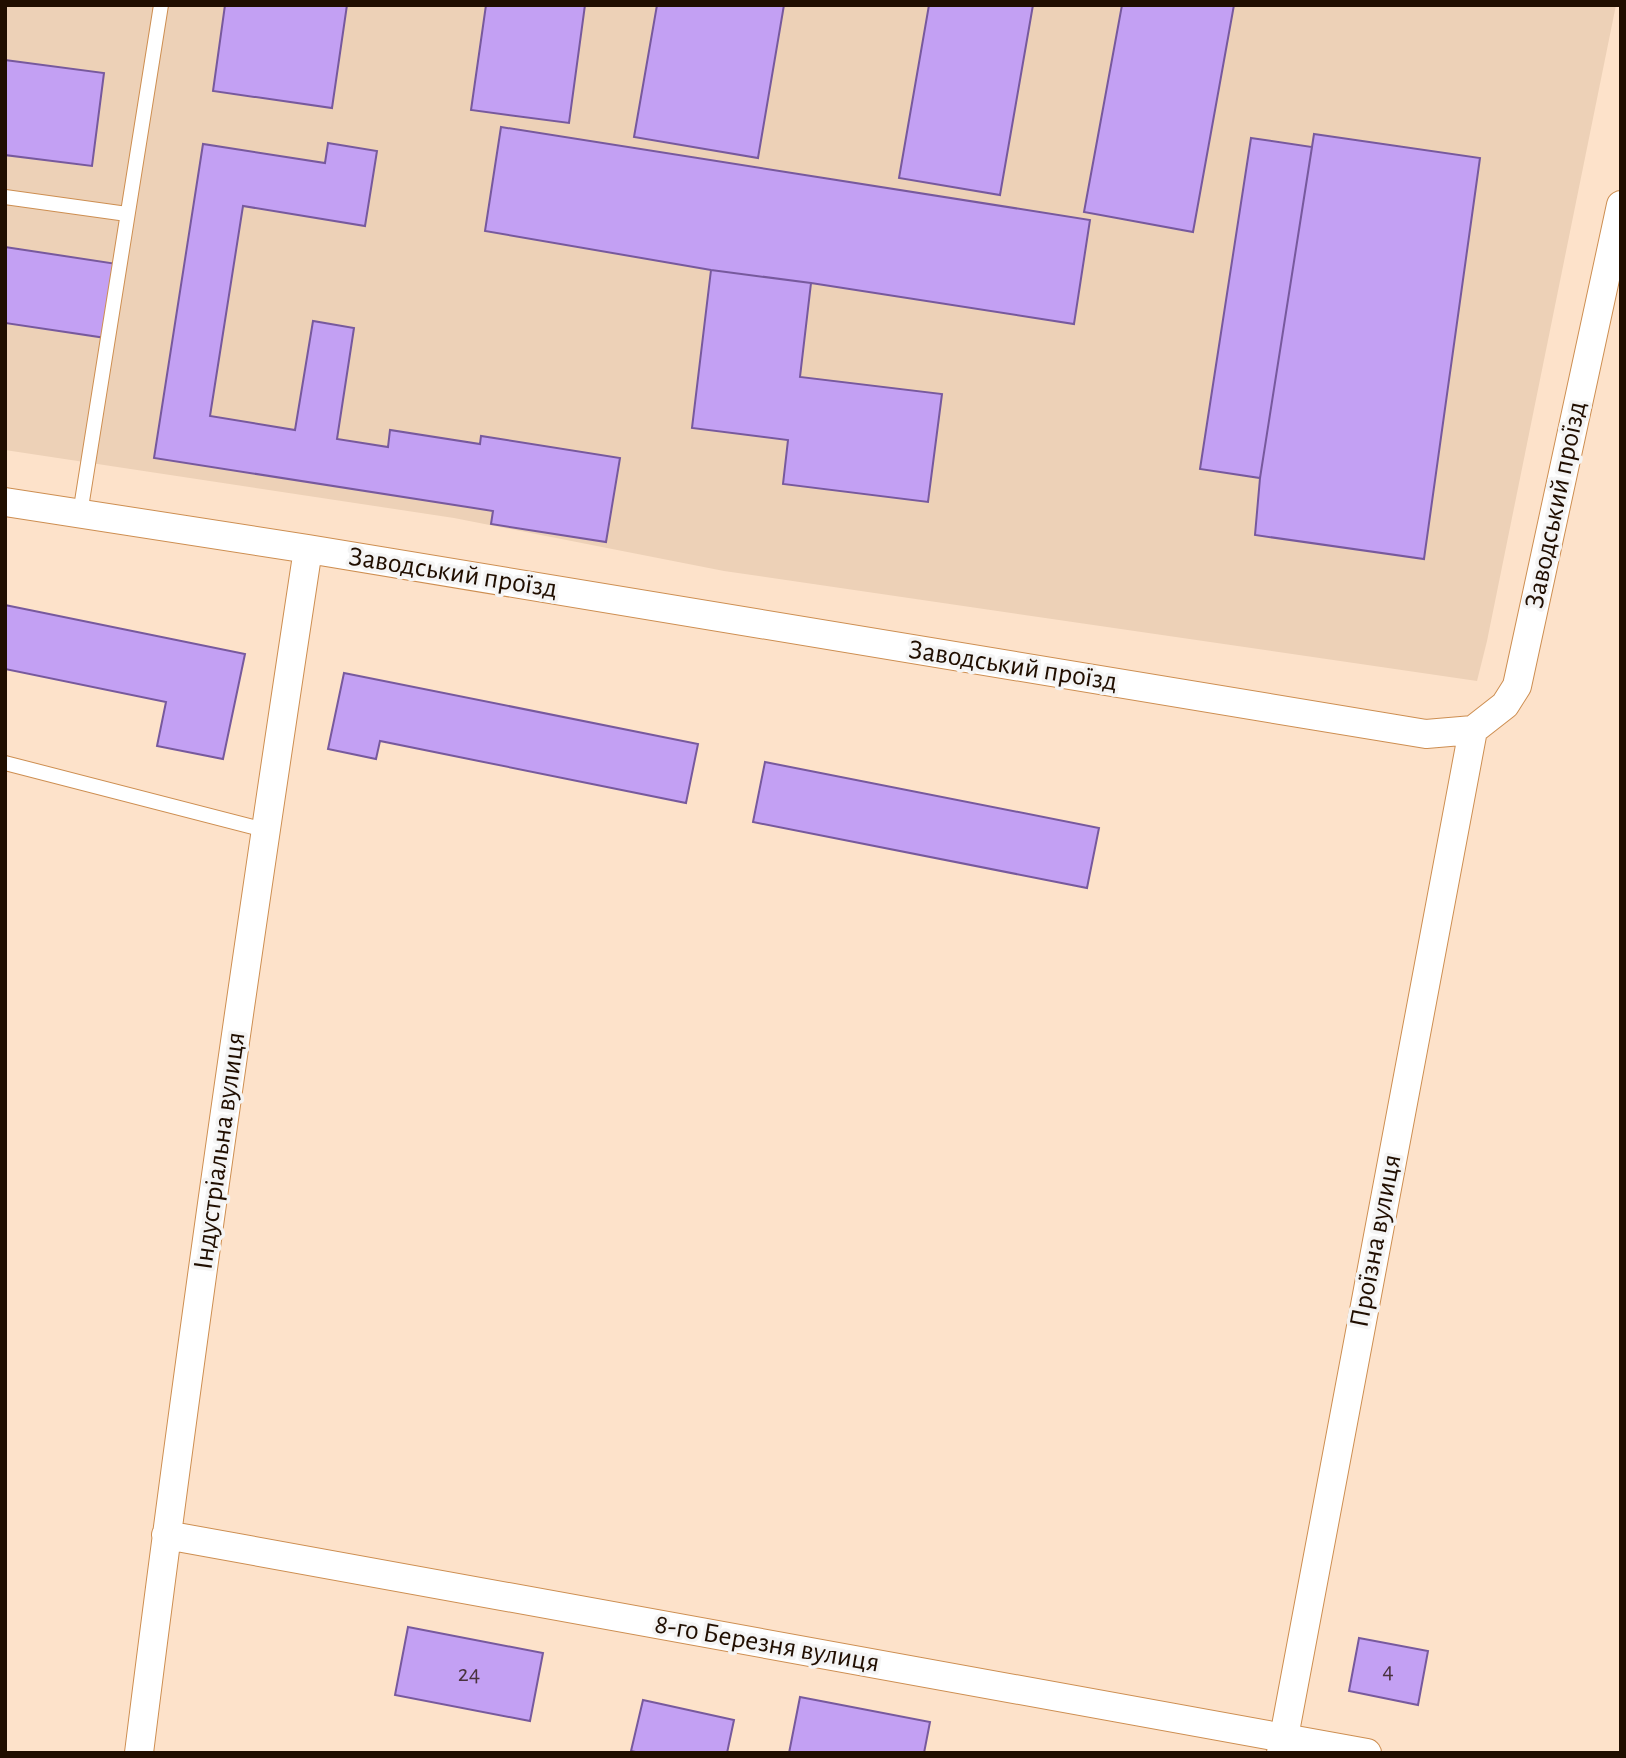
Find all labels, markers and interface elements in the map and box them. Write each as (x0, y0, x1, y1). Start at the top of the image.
street label: Заводський проїзд (1520, 399, 1592, 611)
street label: Заводський проїзд (347, 543, 559, 603)
street label: Заводський проїзд (907, 636, 1119, 696)
street label: Індустріальна вулиця (189, 1030, 251, 1272)
street label: Проїзна вулиця (1345, 1152, 1407, 1330)
street label: 8-го Березня вулиця (652, 1610, 882, 1678)
house number: 4 (1382, 1659, 1394, 1683)
house number: 24 (458, 1662, 480, 1686)

